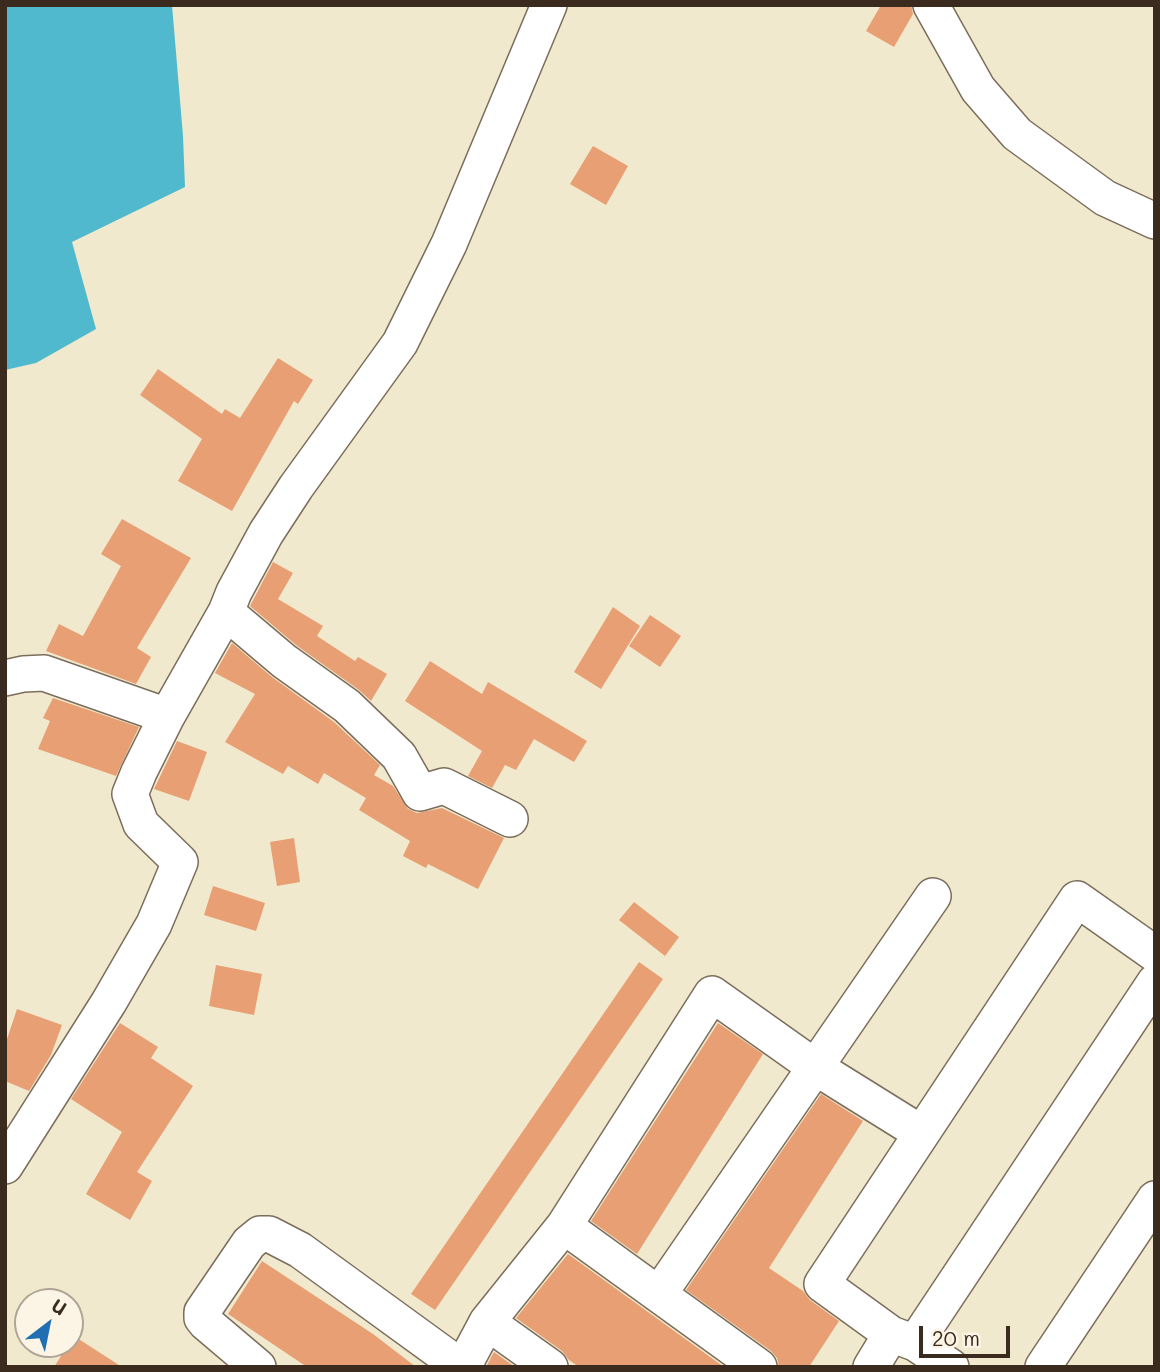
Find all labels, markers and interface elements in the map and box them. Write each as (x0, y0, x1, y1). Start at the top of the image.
north arrow (14, 1288, 84, 1358)
text: U (47, 1292, 72, 1321)
scale bar (922, 1312, 1013, 1356)
text: 20 m (932, 1324, 980, 1351)

